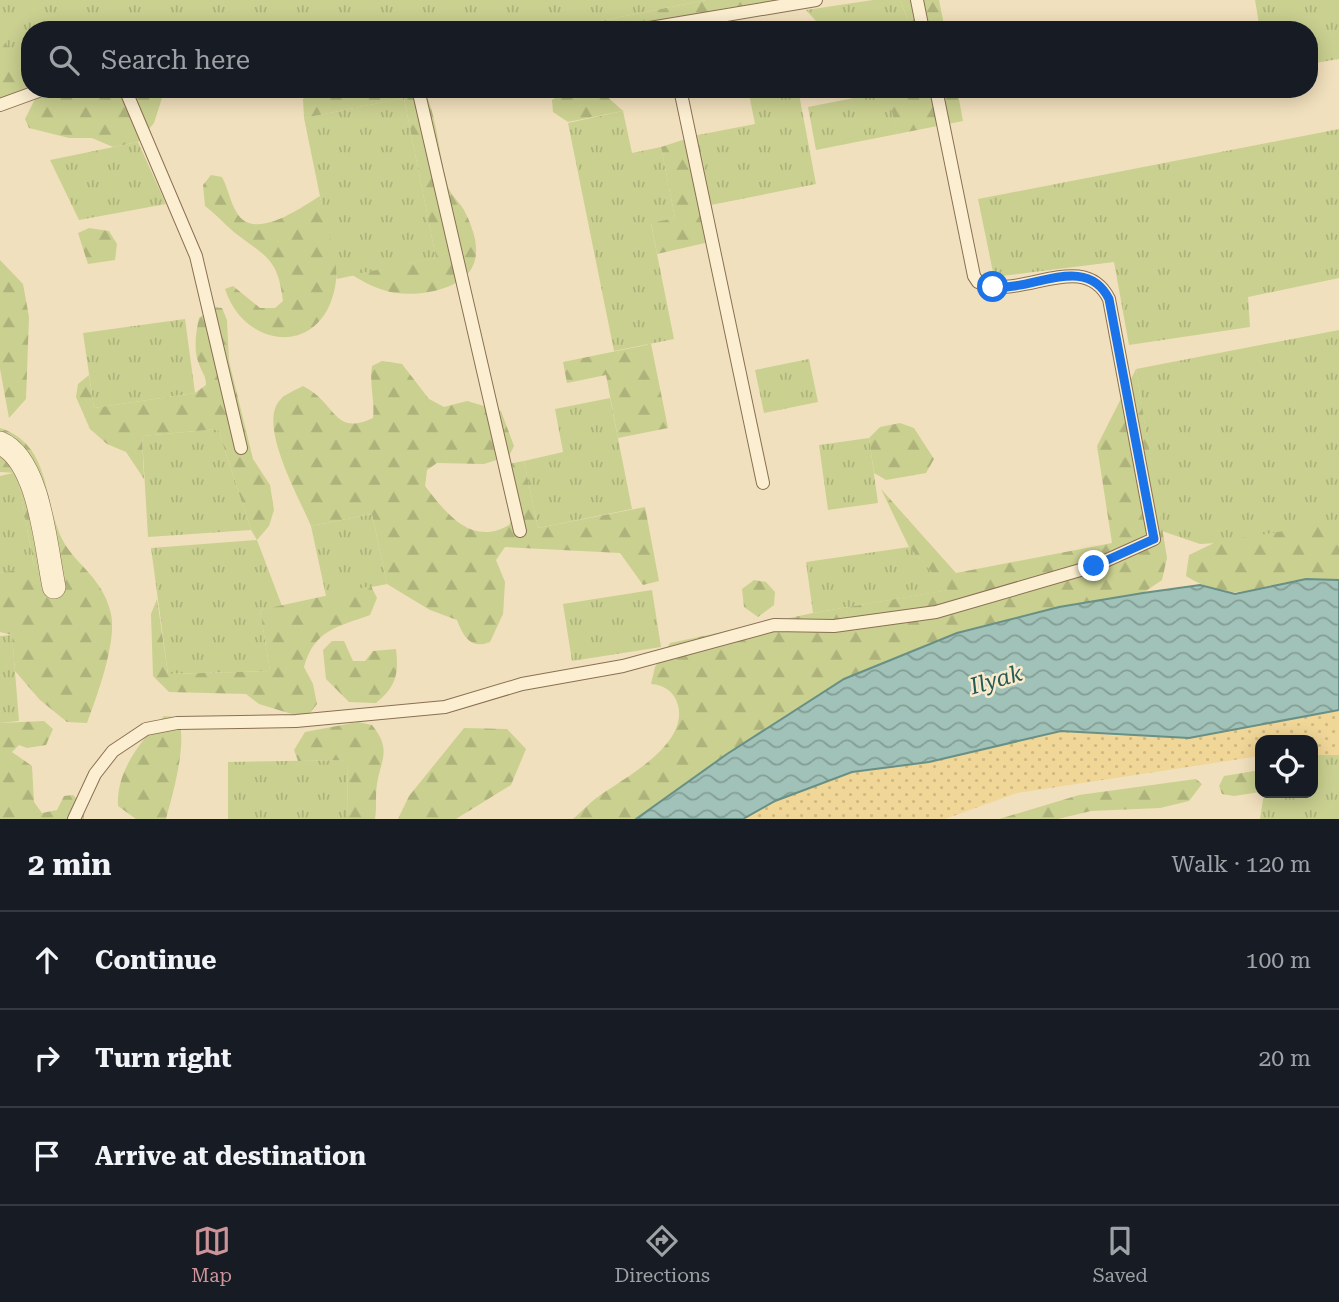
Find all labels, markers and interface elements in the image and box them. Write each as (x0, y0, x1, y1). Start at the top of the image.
search box (21, 21, 1318, 98)
icon: search (45, 41, 83, 79)
text: Search here (101, 45, 250, 75)
route start (977, 271, 1008, 302)
route end (1078, 550, 1109, 581)
water label: Ilyak (966, 660, 1026, 701)
map controls (1255, 735, 1318, 798)
button: locate (1255, 735, 1318, 798)
text: 2 min (28, 847, 111, 882)
text: Walk · 120 m (1172, 851, 1311, 878)
icon: ahead (28, 941, 66, 979)
text: Continue (95, 945, 217, 975)
text: 100 m (1246, 947, 1311, 974)
icon: right (28, 1039, 66, 1077)
text: Turn right (95, 1043, 231, 1073)
text: 20 m (1258, 1045, 1311, 1072)
icon: arrive (28, 1137, 66, 1175)
text: Arrive at destination (95, 1141, 366, 1171)
tab: Map (191, 1222, 232, 1287)
tab: Directions (614, 1222, 710, 1287)
tab: Saved (1093, 1222, 1148, 1287)

